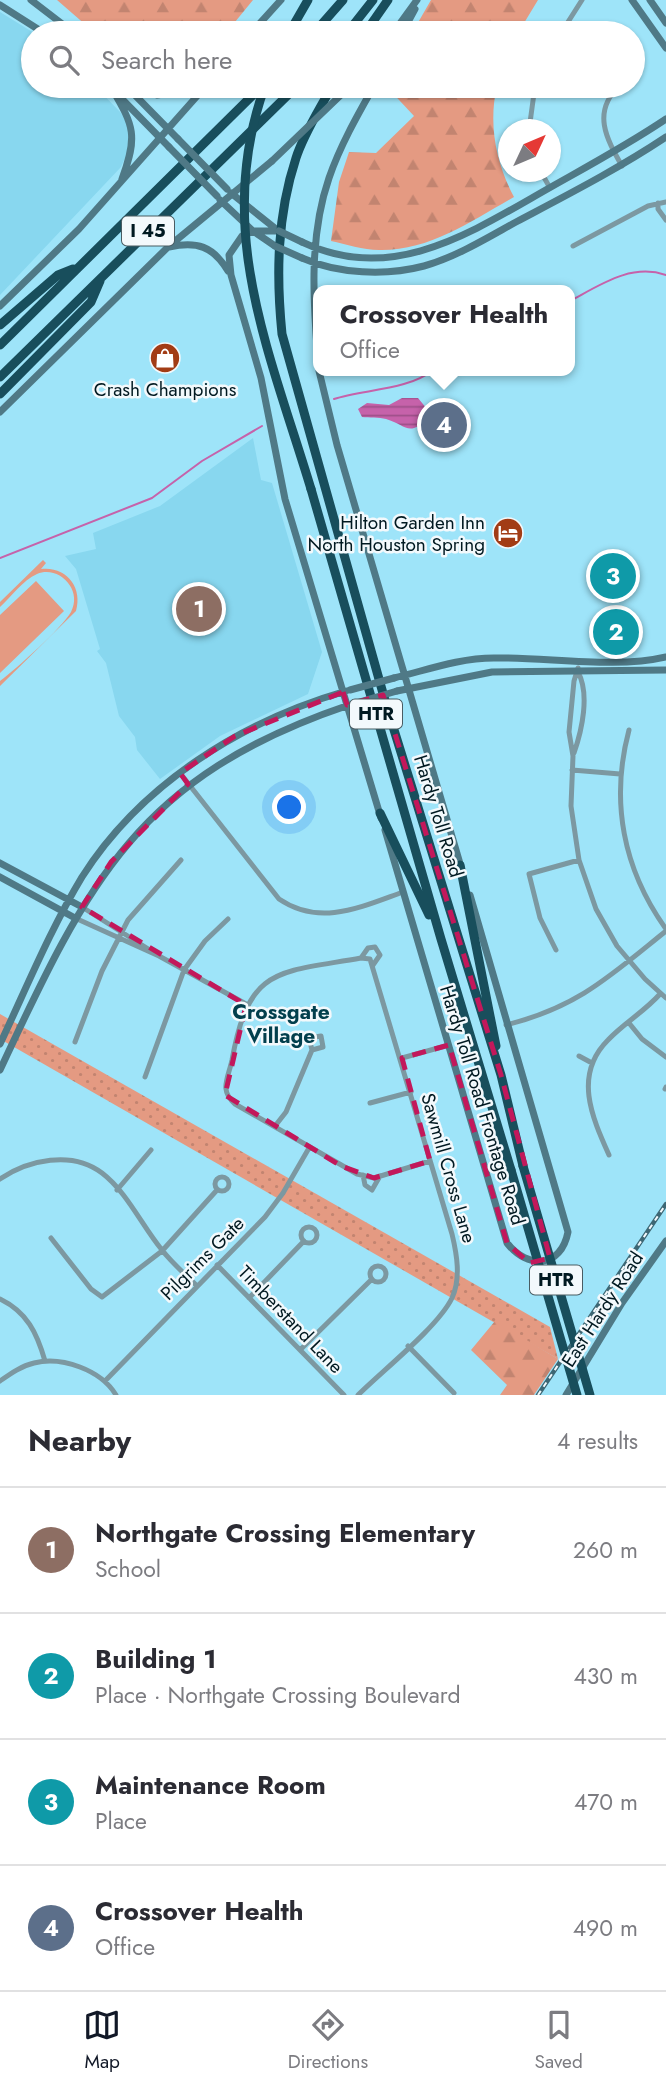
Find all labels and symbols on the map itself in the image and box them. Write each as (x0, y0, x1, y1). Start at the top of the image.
north arrow (498, 119, 561, 182)
road number: I 45 (122, 216, 174, 246)
shop icon: Crash Champions (148, 341, 182, 375)
place label: Crash Champions (94, 376, 237, 403)
pin: 4 (421, 399, 467, 451)
place label: Hilton Garden Inn North Houston Spring (307, 509, 485, 558)
hotel icon: Hilton Garden Inn North Houston Spring (491, 516, 525, 550)
pin: 3 (590, 550, 636, 602)
pin: 1 (176, 583, 222, 635)
pin: 2 (593, 606, 639, 658)
road number: HTR (350, 700, 402, 728)
street label: Hardy Toll Road (407, 752, 470, 881)
your location (272, 790, 306, 824)
street label: Hardy Toll Road Frontage Road (433, 982, 532, 1228)
district label: Crossgate Village (232, 997, 330, 1051)
street label: Sawmill Cross Lane (414, 1090, 483, 1246)
street label: Pilgrims Gate (154, 1210, 250, 1306)
street label: East Hardy Road (555, 1246, 650, 1372)
street label: Timberstand Lane (232, 1259, 349, 1380)
road number: HTR (530, 1266, 582, 1294)

